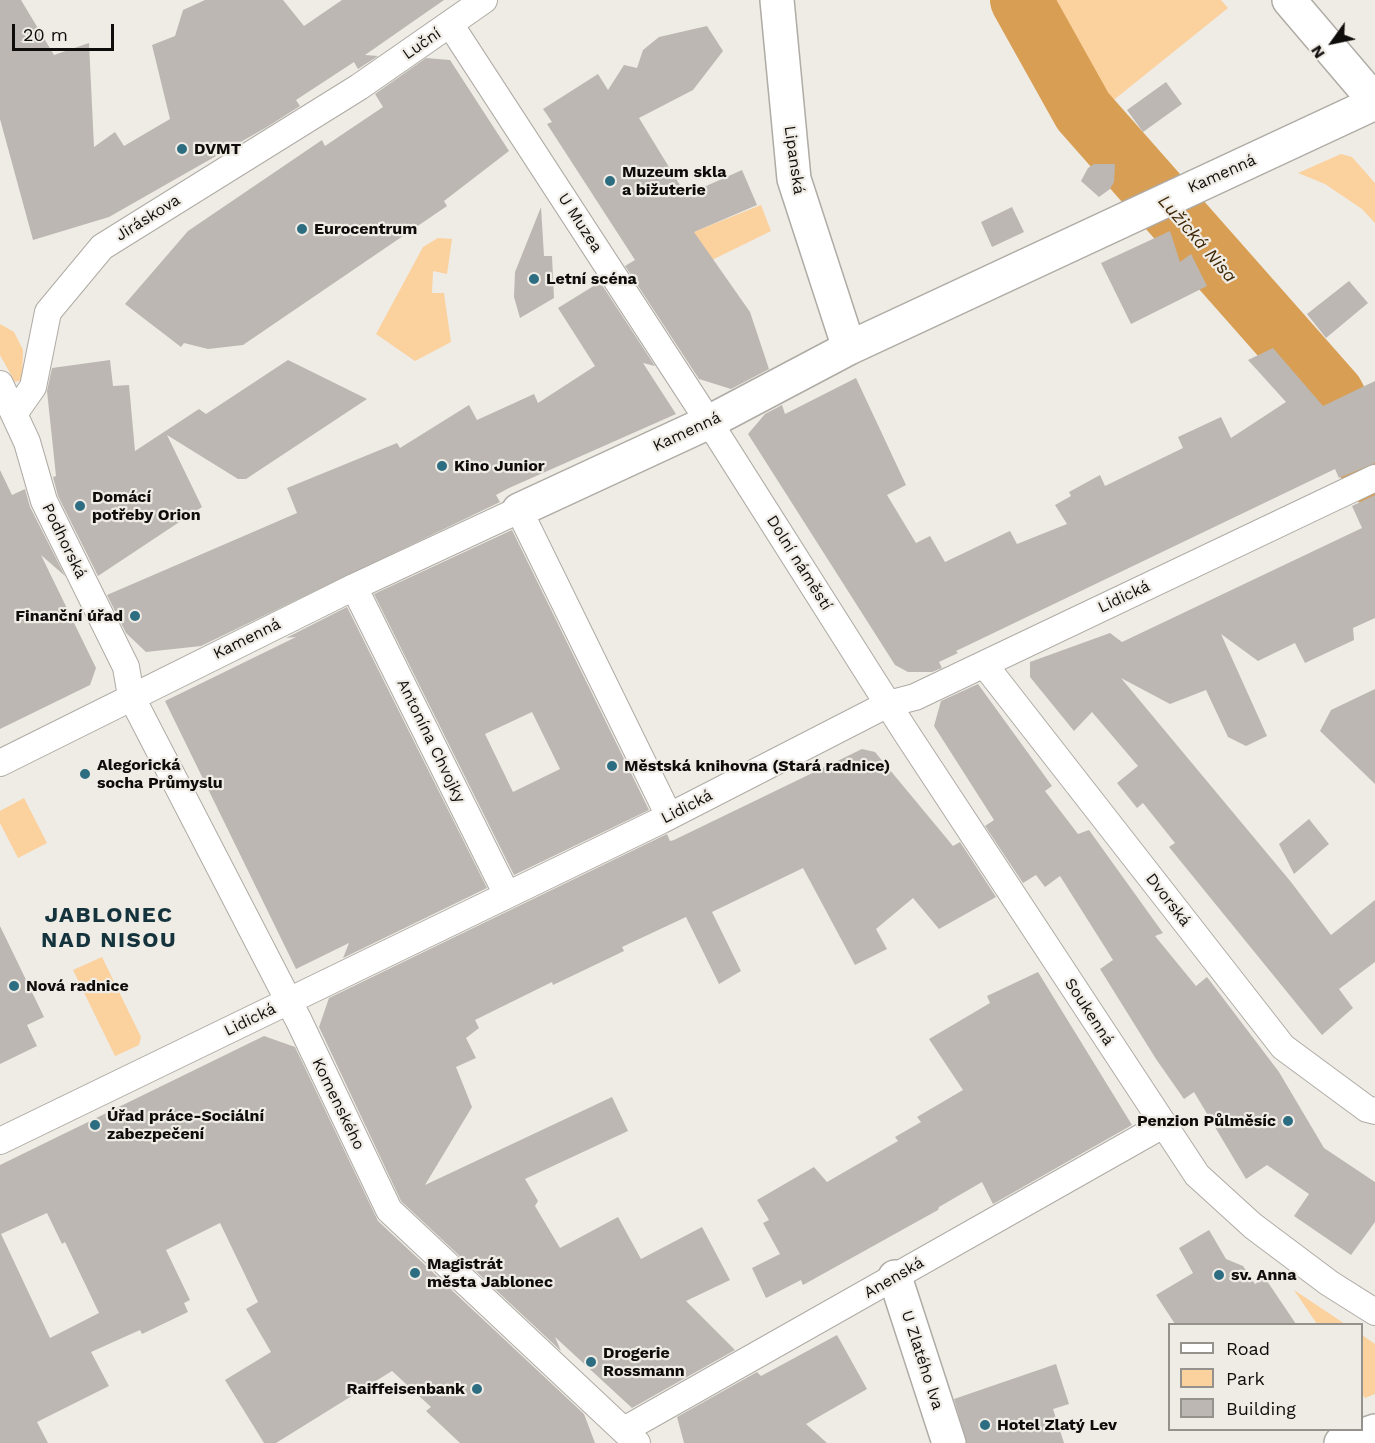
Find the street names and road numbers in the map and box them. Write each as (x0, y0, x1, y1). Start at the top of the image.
street label: Luční (399, 24, 445, 64)
street label: Lipanská (780, 124, 808, 196)
street label: Kamenná (1185, 150, 1259, 198)
street label: U Muzea (554, 190, 606, 256)
street label: Jiráskova (112, 191, 184, 245)
street label: Kamenná (650, 408, 724, 456)
street label: Podhorská (38, 500, 90, 582)
street label: Dolní náměstí (762, 512, 836, 614)
street label: Lidická (1095, 577, 1153, 617)
street label: Kamenná (210, 614, 284, 664)
street label: Antonína Chvojky (393, 676, 469, 806)
street label: Lidická (658, 786, 716, 828)
street label: Dvorská (1141, 870, 1195, 930)
street label: Soukenná (1060, 975, 1118, 1049)
street label: Lidická (221, 999, 279, 1041)
street label: Komenského (308, 1055, 368, 1153)
street label: Anenská (861, 1253, 927, 1303)
street label: U Zlatého lva (897, 1308, 947, 1412)

